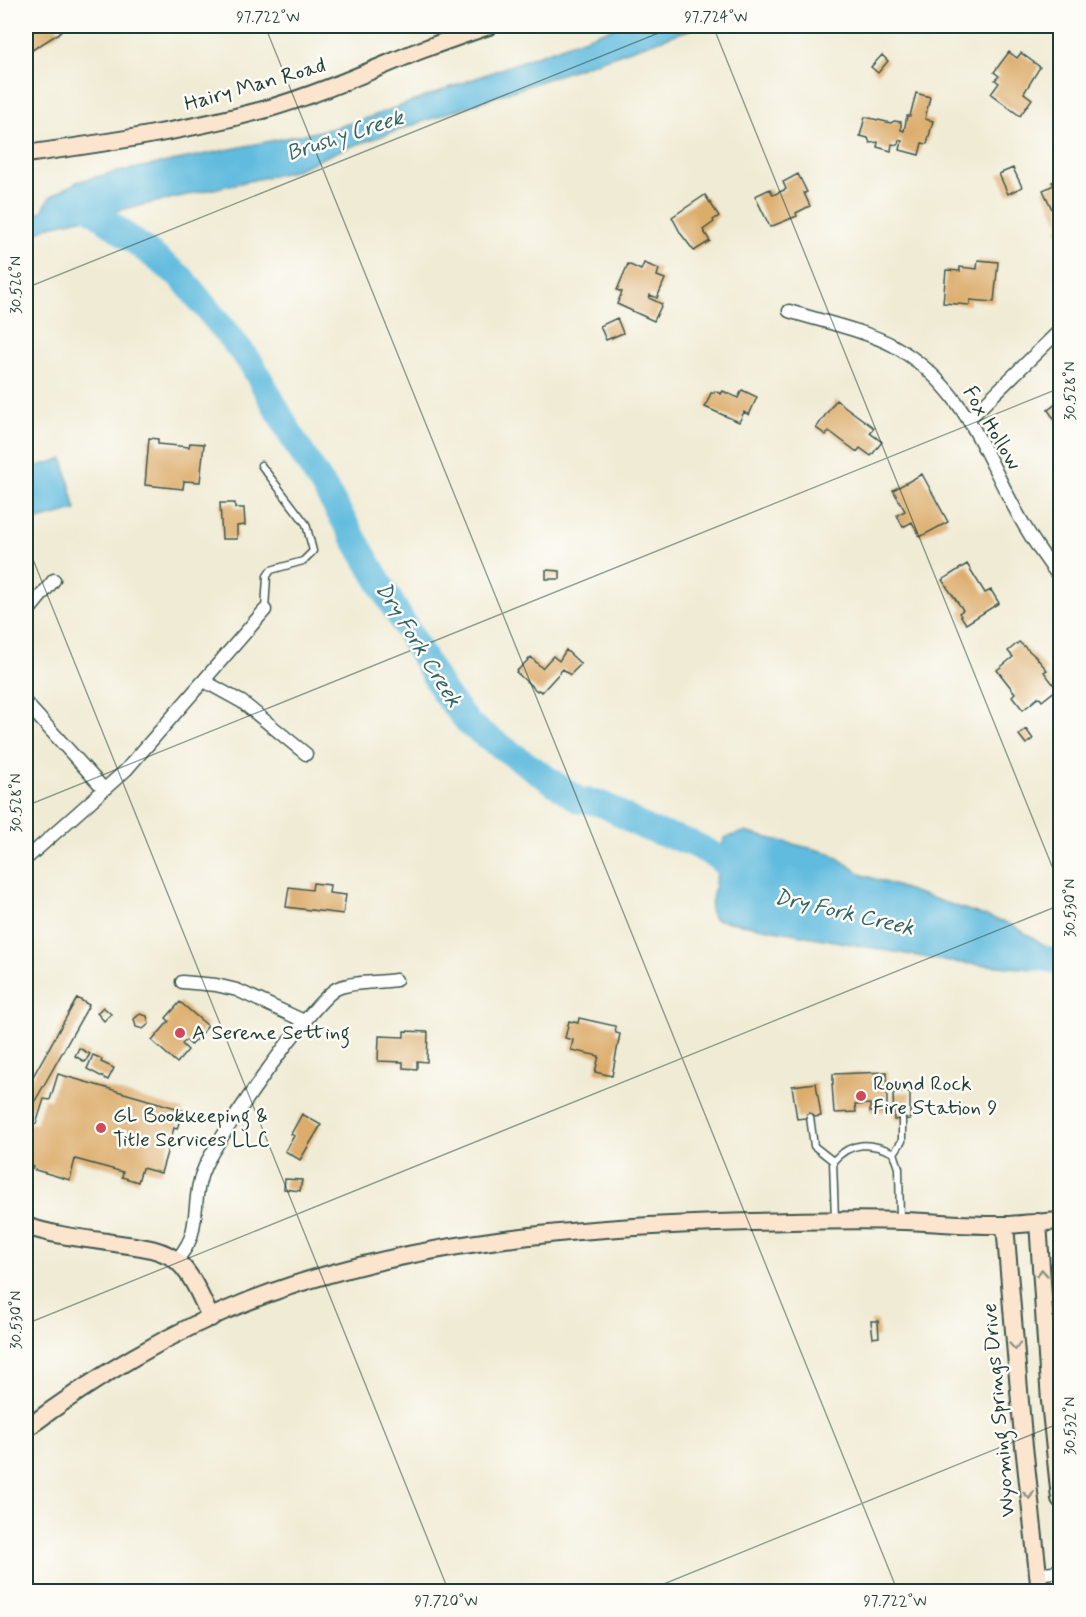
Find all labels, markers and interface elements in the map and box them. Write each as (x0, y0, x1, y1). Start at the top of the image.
text: 97.722°W (236, 8, 300, 28)
text: 97.724°W (685, 8, 747, 28)
street label: Hairy Man Road (181, 51, 329, 119)
water label: Brushy Creek (283, 103, 409, 168)
text: 30.526°N (7, 256, 27, 314)
text: 30.528°N (1061, 362, 1081, 420)
street label: Fox Hollow (956, 381, 1028, 475)
water label: Dry Fork Creek (368, 577, 468, 713)
text: 30.528°N (7, 774, 27, 832)
text: 30.530°N (1061, 879, 1081, 937)
water label: Dry Fork Creek (771, 883, 917, 943)
place label: A Serene Setting (192, 1019, 350, 1049)
marker: A Serene Setting (173, 1026, 187, 1040)
place label: Round Rock Fire Station 9 (873, 1070, 998, 1122)
marker: Round Rock Fire Station 9 (854, 1089, 868, 1103)
place label: GL Bookkeeping & Title Services LLC (113, 1102, 270, 1154)
marker: GL Bookkeeping & Title Services LLC (94, 1121, 108, 1135)
one-way arrow (1035, 1269, 1048, 1278)
text: 30.530°N (7, 1291, 27, 1349)
street label: Wyoming Springs Drive (976, 1302, 1024, 1518)
one-way arrow (1008, 1341, 1021, 1350)
text: 30.532°N (1061, 1397, 1081, 1455)
one-way arrow (1023, 1491, 1035, 1500)
text: 97.720°W (414, 1592, 478, 1612)
text: 97.722°W (863, 1592, 927, 1612)

